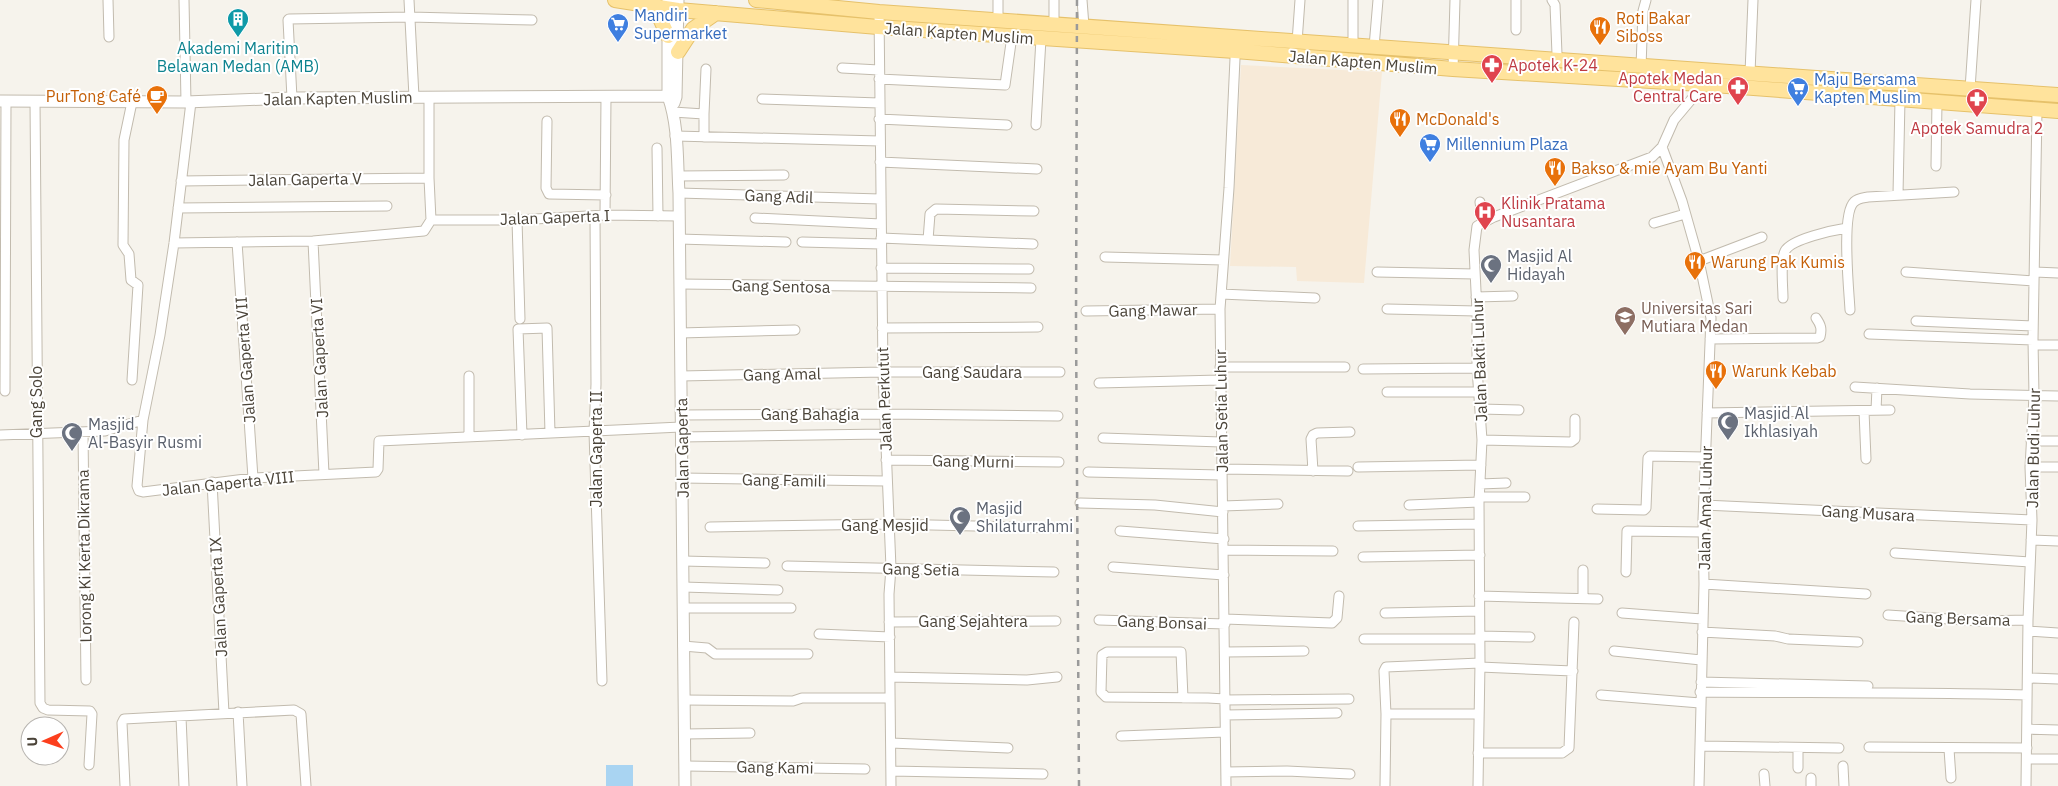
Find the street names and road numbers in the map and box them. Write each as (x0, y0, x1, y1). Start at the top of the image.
street label: Jalan Kapten Muslim (884, 18, 1034, 48)
street label: Jalan Kapten Muslim (1288, 46, 1438, 78)
street label: Jalan Kapten Muslim (263, 87, 413, 109)
street label: Jalan Gaperta V (248, 168, 362, 190)
street label: Gang Adil (744, 185, 814, 207)
street label: Jalan Gaperta I (499, 205, 611, 229)
street label: Gang Sentosa (731, 275, 831, 297)
street label: Jalan Gaperta VII (231, 296, 259, 424)
street label: Jalan Gaperta VI (306, 297, 332, 419)
street label: Jalan Bakti Luhur (1467, 298, 1491, 422)
street label: Gang Mawar (1108, 299, 1198, 321)
street label: Jalan Perkutut (872, 347, 896, 451)
street label: Jalan Setia Luhur (1210, 349, 1232, 473)
street label: Gang Saudara (922, 362, 1022, 382)
street label: Gang Amal (743, 363, 821, 385)
street label: Gang Solo (26, 366, 46, 438)
street label: Jalan Budi Luhur (2022, 388, 2044, 508)
street label: Jalan Gaperta II (586, 391, 606, 507)
street label: Jalan Gaperta (671, 397, 693, 498)
street label: Gang Bahagia (761, 404, 860, 424)
street label: Jalan Amal Luhur (1694, 446, 1716, 570)
street label: Gang Murni (932, 450, 1014, 472)
street label: Jalan Gaperta VIII (161, 466, 295, 500)
street label: Lorong Ki Kerta Dikrama (72, 469, 96, 643)
street label: Gang Famili (742, 469, 826, 491)
street label: Gang Musara (1821, 501, 1916, 525)
street label: Gang Mesjid (841, 515, 929, 535)
street label: Jalan Gaperta IX (205, 536, 231, 658)
street label: Gang Setia (882, 558, 960, 580)
street label: Gang Bersama (1905, 606, 2011, 630)
street label: Gang Bonsai (1117, 610, 1207, 634)
street label: Gang Sejahtera (918, 611, 1028, 631)
street label: Gang Kami (736, 756, 814, 778)

